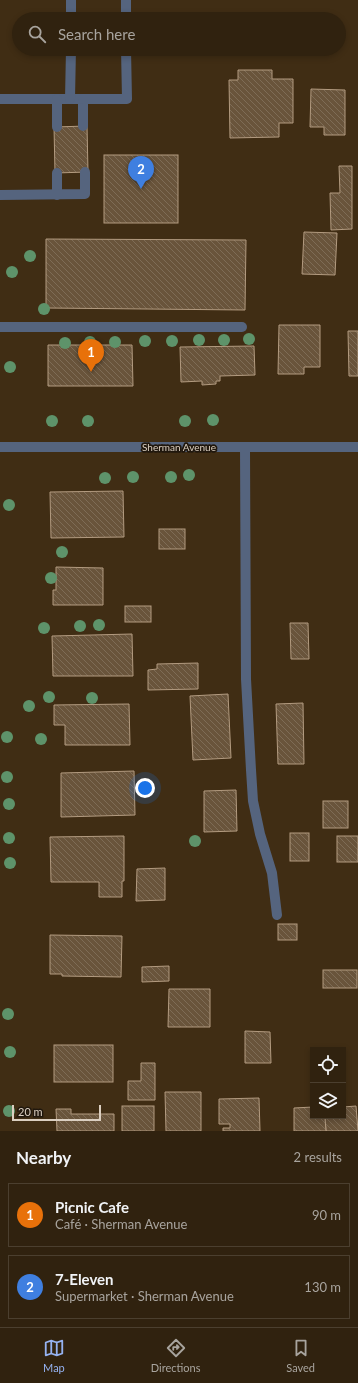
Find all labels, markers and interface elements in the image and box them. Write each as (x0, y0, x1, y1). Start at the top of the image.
search box (12, 12, 346, 56)
icon: search (26, 23, 48, 45)
text: Search here (58, 25, 135, 43)
pin: 2 (128, 156, 154, 189)
pin: 1 (78, 339, 104, 372)
street label: Sherman Avenue (142, 441, 216, 453)
your location (135, 778, 155, 798)
map controls (310, 1047, 346, 1119)
button: locate (310, 1047, 346, 1083)
button: layers (310, 1083, 346, 1119)
scale bar (12, 1103, 101, 1122)
text: 20 m (18, 1105, 43, 1118)
text: Nearby (16, 1147, 71, 1168)
text: 2 results (294, 1149, 342, 1165)
text: Picnic Cafe (55, 1198, 129, 1216)
text: 1 (26, 1207, 34, 1223)
text: 90 m (312, 1207, 341, 1223)
text: Café · Sherman Avenue (55, 1216, 187, 1232)
text: 7-Eleven (55, 1270, 114, 1288)
text: 2 (26, 1279, 34, 1295)
text: 130 m (304, 1279, 341, 1295)
text: Supermarket · Sherman Avenue (55, 1288, 234, 1304)
tab: Map (43, 1337, 65, 1374)
tab: Directions (151, 1337, 200, 1374)
tab: Saved (286, 1337, 315, 1374)

